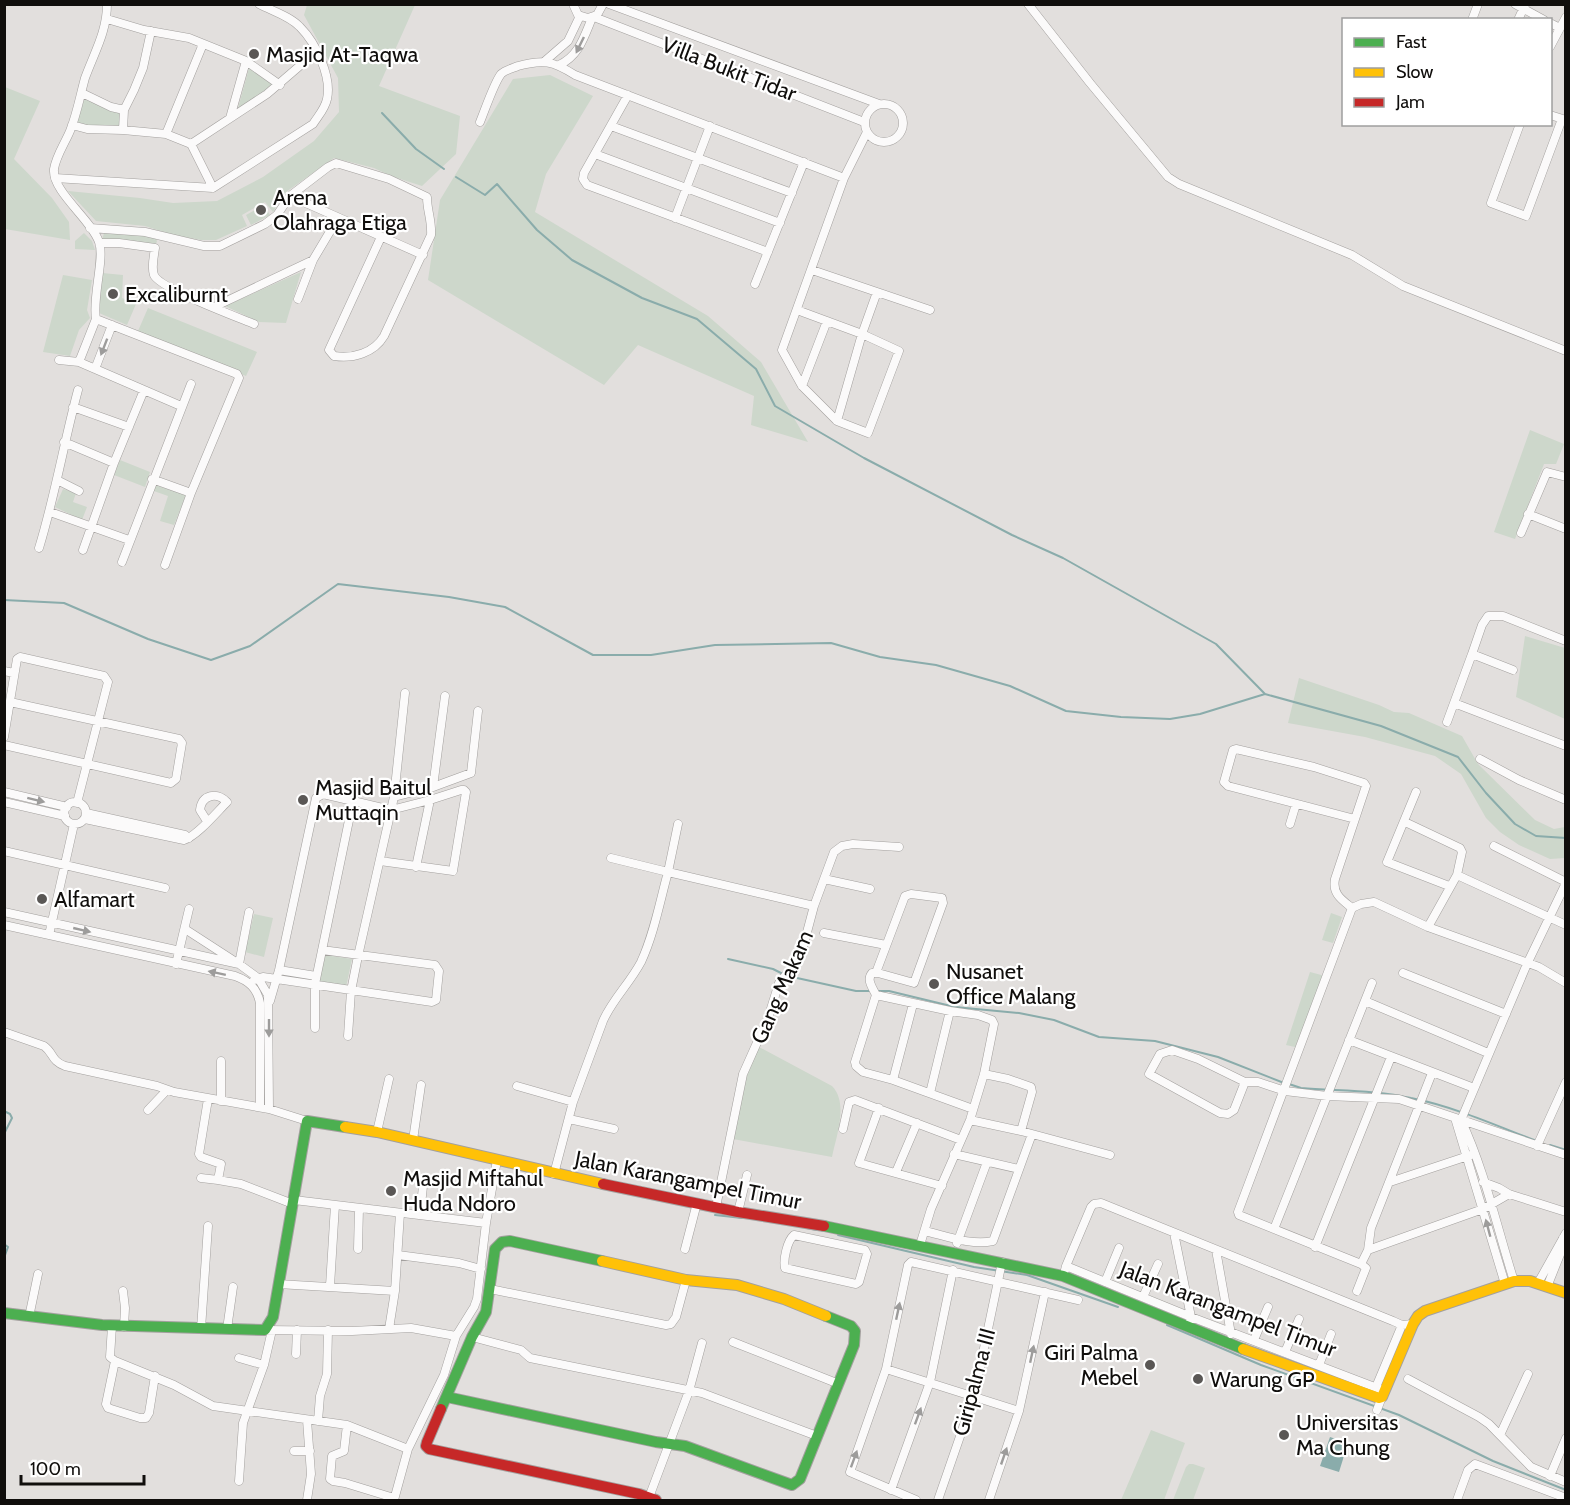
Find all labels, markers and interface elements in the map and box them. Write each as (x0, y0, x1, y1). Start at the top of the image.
legend (1342, 18, 1552, 126)
street label: Villa Bukit Tidar (658, 31, 800, 107)
text: Fast (1396, 31, 1427, 53)
one-way arrow (575, 37, 584, 54)
place label: Masjid At-Taqwa (266, 41, 419, 68)
marker: Masjid At-Taqwa (247, 47, 261, 61)
text: Slow (1396, 61, 1433, 83)
text: Jam (1395, 91, 1425, 113)
place label: Arena Olahraga Etiga (273, 184, 407, 236)
marker: Arena Olahraga Etiga (254, 203, 268, 217)
place label: Excaliburnt (125, 281, 228, 308)
marker: Excaliburnt (106, 287, 120, 301)
one-way arrow (98, 338, 108, 356)
place label: Masjid Baitul Muttaqin (315, 774, 432, 826)
marker: Masjid Baitul Muttaqin (296, 793, 310, 807)
one-way arrow (26, 795, 45, 805)
place label: Alfamart (54, 886, 135, 913)
marker: Alfamart (35, 892, 49, 906)
one-way arrow (73, 925, 91, 935)
street label: Gang Makam (745, 926, 819, 1048)
place label: Nusanet Office Malang (946, 958, 1076, 1010)
one-way arrow (207, 968, 226, 977)
marker: Nusanet Office Malang (927, 977, 941, 991)
one-way arrow (264, 1018, 274, 1037)
street label: Jalan Karangampel Timur (572, 1145, 804, 1215)
place label: Masjid Miftahul Huda Ndoro (403, 1165, 544, 1217)
marker: Masjid Miftahul Huda Ndoro (384, 1184, 398, 1198)
one-way arrow (1483, 1219, 1493, 1237)
street label: Jalan Karangampel Timur (1115, 1255, 1340, 1363)
one-way arrow (894, 1302, 904, 1321)
street label: Giripalma III (947, 1325, 1001, 1439)
place label: Giri Palma Mebel (1044, 1339, 1139, 1391)
one-way arrow (1028, 1344, 1037, 1363)
marker: Giri Palma Mebel (1143, 1358, 1157, 1372)
place label: Warung GP (1210, 1366, 1315, 1393)
marker: Warung GP (1191, 1372, 1205, 1386)
one-way arrow (913, 1407, 923, 1425)
place label: Universitas Ma Chung (1296, 1409, 1398, 1461)
marker: Universitas Ma Chung (1277, 1428, 1291, 1442)
one-way arrow (1000, 1447, 1009, 1465)
scale bar (21, 1448, 144, 1486)
one-way arrow (849, 1450, 859, 1468)
text: 100 m (30, 1458, 81, 1480)

